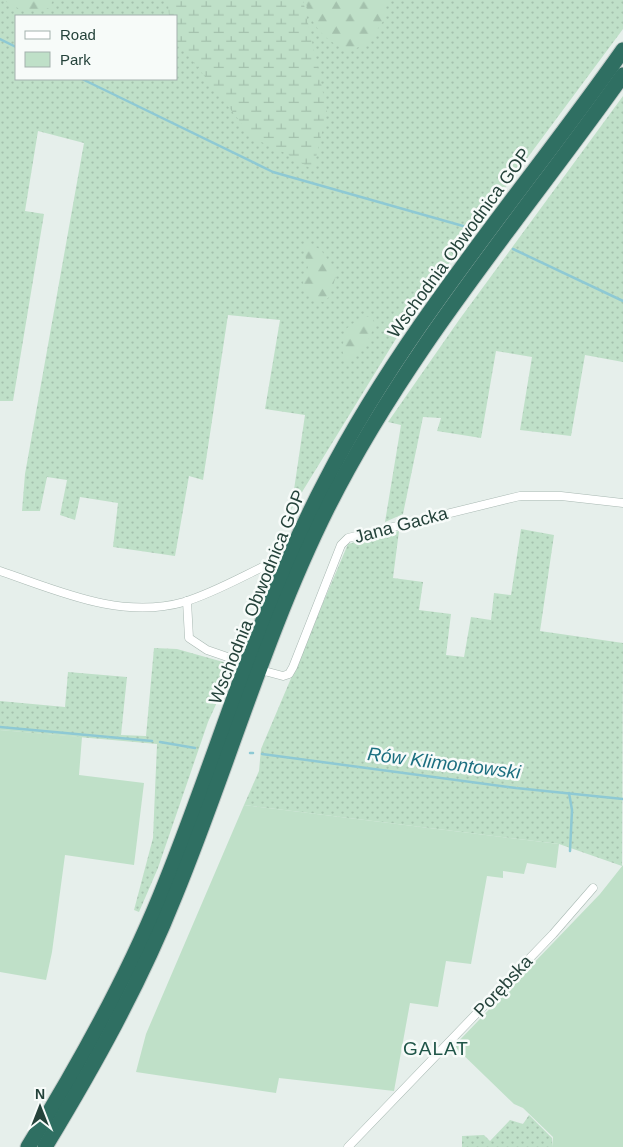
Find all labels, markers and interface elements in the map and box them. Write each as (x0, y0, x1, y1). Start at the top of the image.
legend (15, 15, 178, 80)
text: Road (60, 26, 96, 43)
text: Park (60, 51, 91, 68)
street label: Wschodnia Obwodnica GOP (384, 144, 534, 342)
street label: Wschodnia Obwodnica GOP (205, 487, 309, 707)
street label: Jana Gacka (352, 503, 451, 547)
water label: Rów Klimontowski (366, 743, 523, 783)
street label: Porębska (470, 951, 537, 1021)
district label: GALAT (403, 1038, 469, 1059)
north arrow (15, 1082, 65, 1132)
text: N (35, 1086, 45, 1102)

